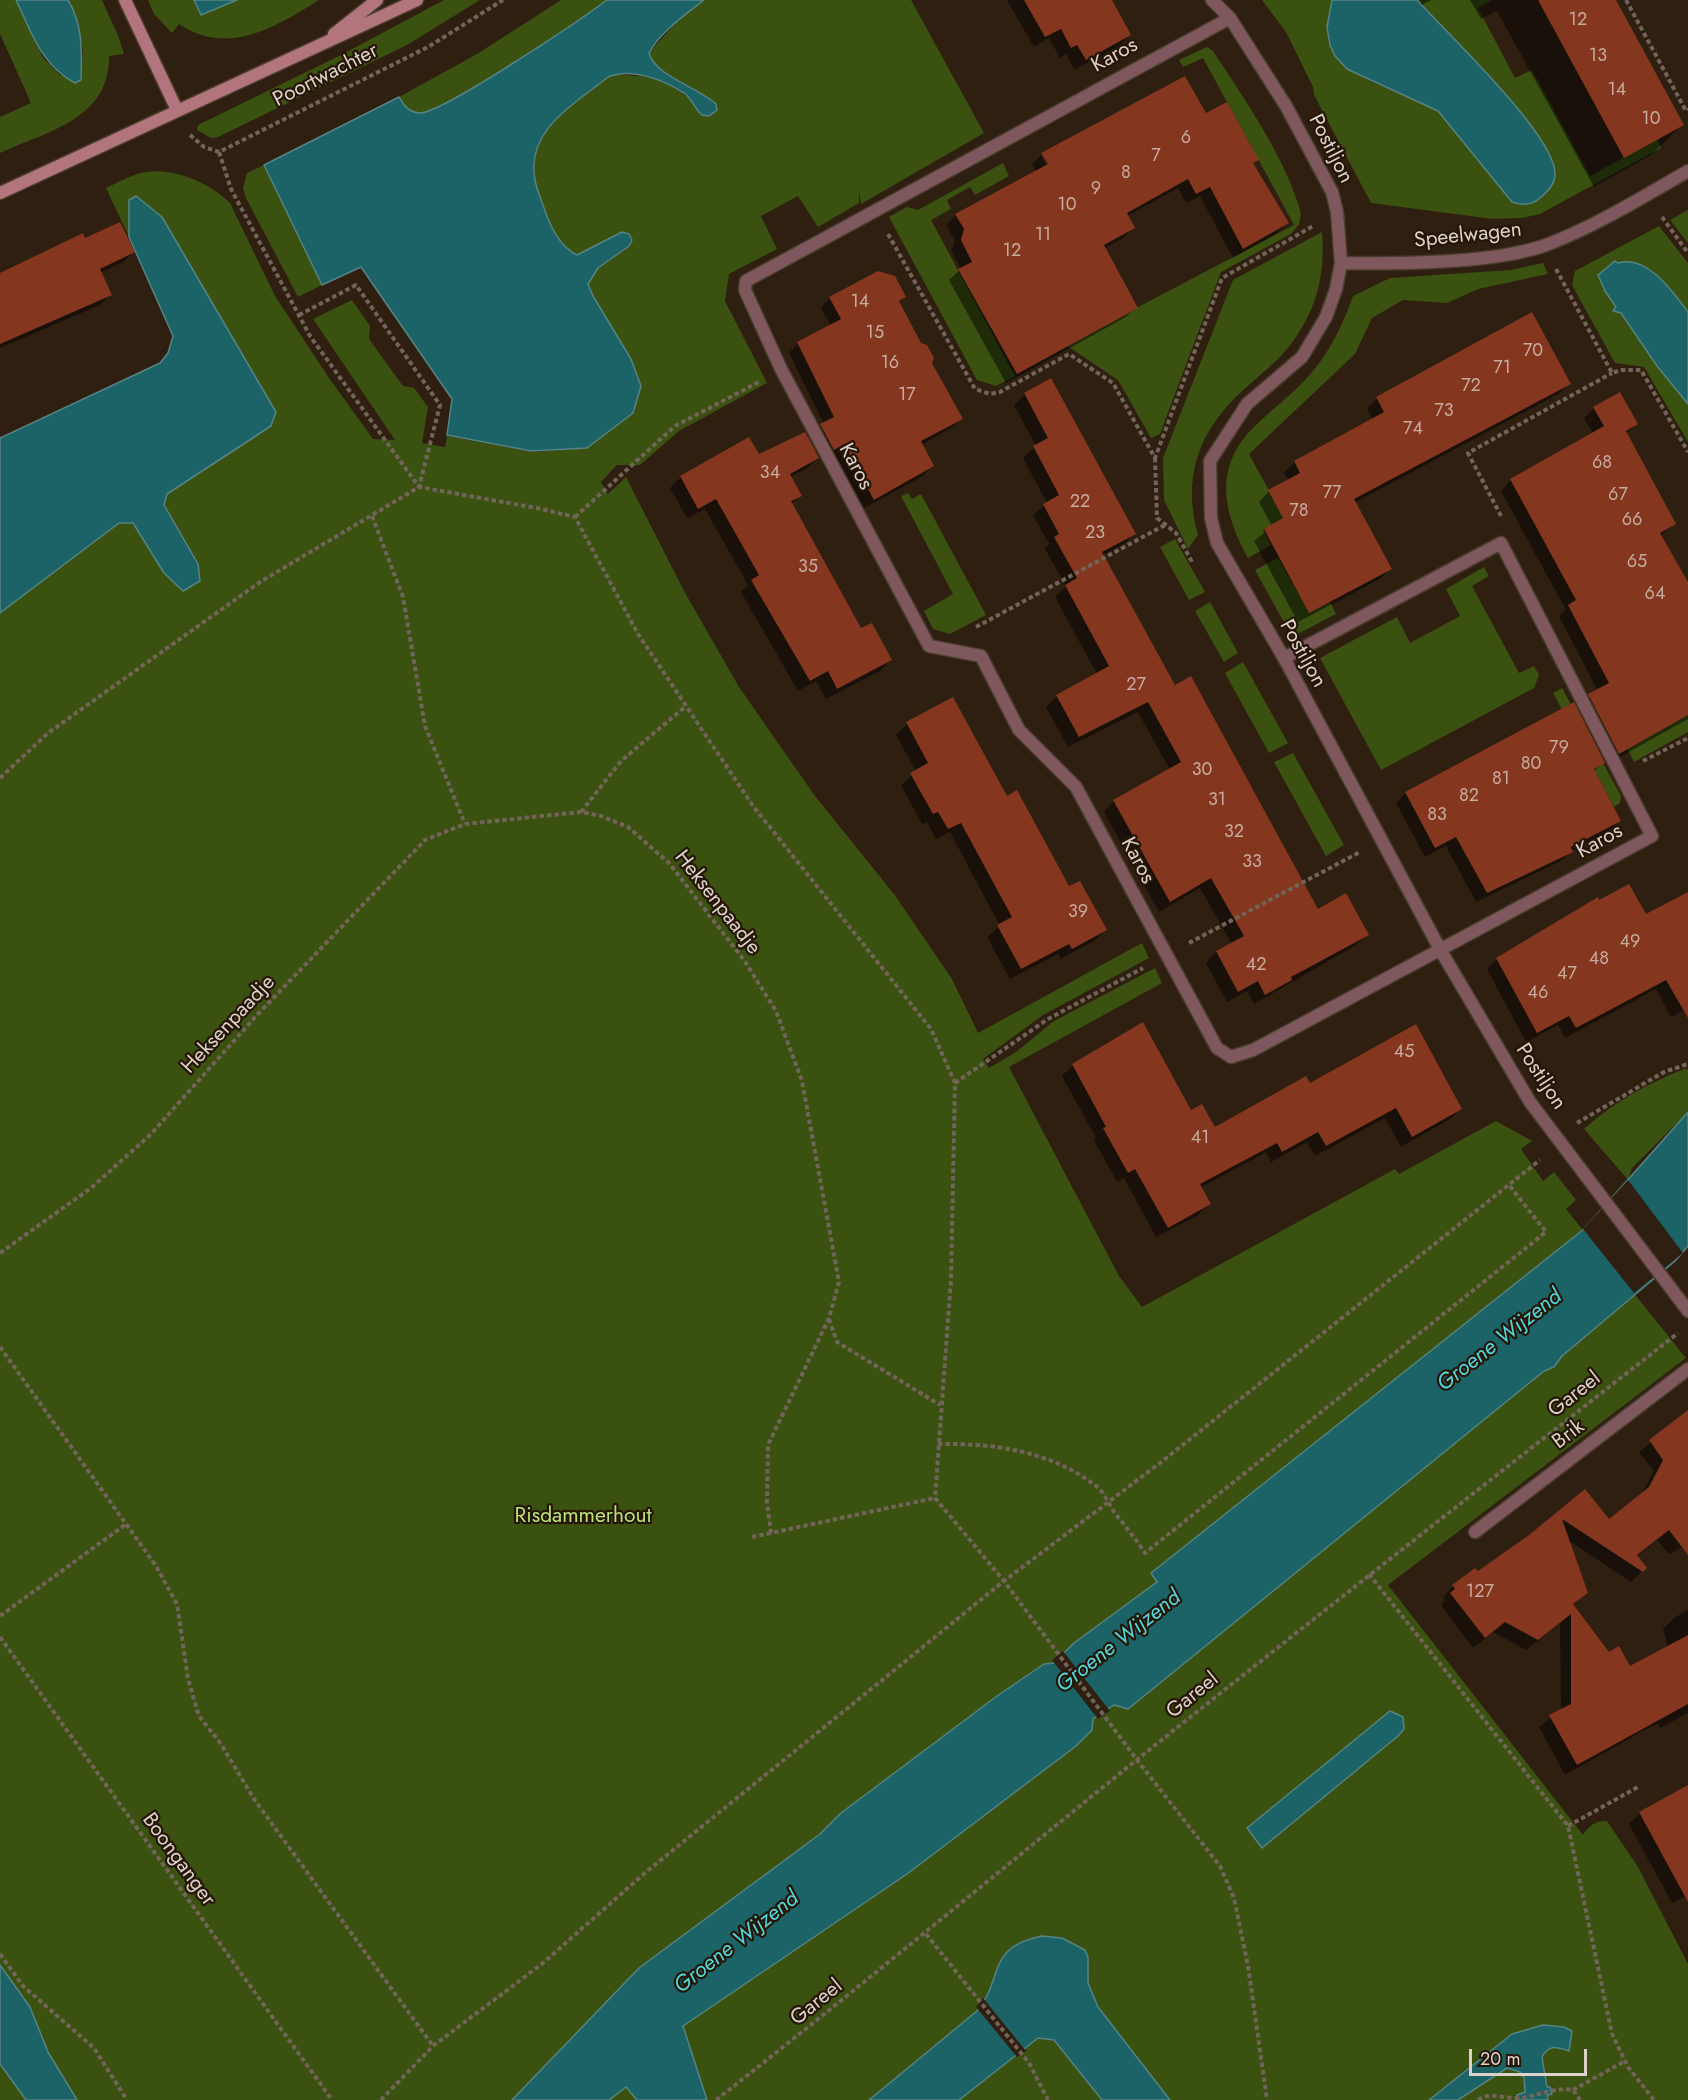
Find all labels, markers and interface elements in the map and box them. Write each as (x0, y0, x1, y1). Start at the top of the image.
house number: 12 (1569, 10, 1587, 32)
street label: Karos (1088, 33, 1142, 79)
street label: Poortwachter (269, 39, 383, 113)
house number: 13 (1589, 46, 1607, 68)
house number: 14 (1608, 80, 1626, 102)
house number: 10 (1642, 109, 1660, 131)
street label: Postiljon (1302, 110, 1358, 188)
house number: 6 (1181, 128, 1191, 150)
house number: 7 (1151, 146, 1161, 168)
house number: 8 (1121, 163, 1131, 185)
house number: 9 (1091, 179, 1101, 201)
house number: 10 (1058, 195, 1076, 217)
street label: Speelwagen (1413, 218, 1523, 254)
house number: 11 (1035, 225, 1051, 247)
house number: 12 (1003, 241, 1021, 263)
house number: 14 (851, 292, 869, 314)
house number: 15 (866, 323, 884, 345)
house number: 70 (1523, 341, 1543, 363)
house number: 16 (881, 353, 899, 375)
house number: 71 (1493, 358, 1511, 380)
house number: 72 (1461, 376, 1481, 398)
house number: 17 (898, 385, 916, 407)
house number: 73 (1434, 401, 1454, 423)
house number: 74 (1403, 419, 1423, 441)
street label: Karos (832, 440, 878, 494)
house number: 68 (1592, 453, 1612, 475)
house number: 34 (760, 463, 780, 485)
house number: 77 (1323, 483, 1341, 505)
house number: 67 (1608, 485, 1628, 507)
house number: 22 (1070, 492, 1090, 514)
house number: 78 (1289, 501, 1309, 523)
house number: 66 (1622, 510, 1642, 532)
house number: 23 (1085, 523, 1105, 545)
house number: 65 (1627, 552, 1647, 574)
house number: 35 (798, 557, 818, 579)
house number: 64 (1645, 584, 1665, 606)
street label: Postiljon (1273, 616, 1331, 692)
house number: 27 (1126, 675, 1146, 697)
house number: 79 (1549, 738, 1569, 760)
house number: 80 (1521, 754, 1541, 776)
house number: 30 (1192, 760, 1212, 782)
house number: 81 (1492, 769, 1510, 791)
house number: 82 (1459, 786, 1479, 808)
house number: 31 (1208, 790, 1226, 812)
house number: 83 (1427, 805, 1447, 827)
street label: Karos (1573, 819, 1627, 865)
house number: 32 (1224, 822, 1244, 844)
street label: Karos (1114, 834, 1160, 888)
street label: Heksenpaadje (668, 846, 766, 960)
house number: 33 (1242, 852, 1262, 874)
house number: 39 (1068, 902, 1088, 924)
house number: 49 (1620, 932, 1640, 954)
house number: 48 (1589, 949, 1609, 971)
house number: 42 (1246, 955, 1266, 977)
house number: 47 (1557, 964, 1577, 986)
street label: Heksenpaadje (177, 970, 281, 1080)
house number: 46 (1528, 983, 1548, 1005)
street label: Postiljon (1509, 1039, 1571, 1115)
house number: 45 (1394, 1042, 1414, 1064)
house number: 41 (1191, 1128, 1209, 1150)
water label: Groene Wijzend (1432, 1284, 1568, 1398)
street label: Gareel (1544, 1367, 1606, 1423)
street label: Brik (1548, 1415, 1590, 1455)
park label: Risdammerhout (514, 1504, 652, 1530)
house number: 127 (1466, 1582, 1494, 1604)
water label: Groene Wijzend (1051, 1585, 1187, 1699)
street label: Gareel (1162, 1667, 1224, 1725)
street label: Boonganger (136, 1809, 220, 1911)
water label: Groene Wijzend (669, 1886, 805, 2000)
street label: Gareel (786, 1974, 848, 2032)
scale bar (1472, 2037, 1590, 2075)
text: 20 m (1480, 2046, 1520, 2072)

